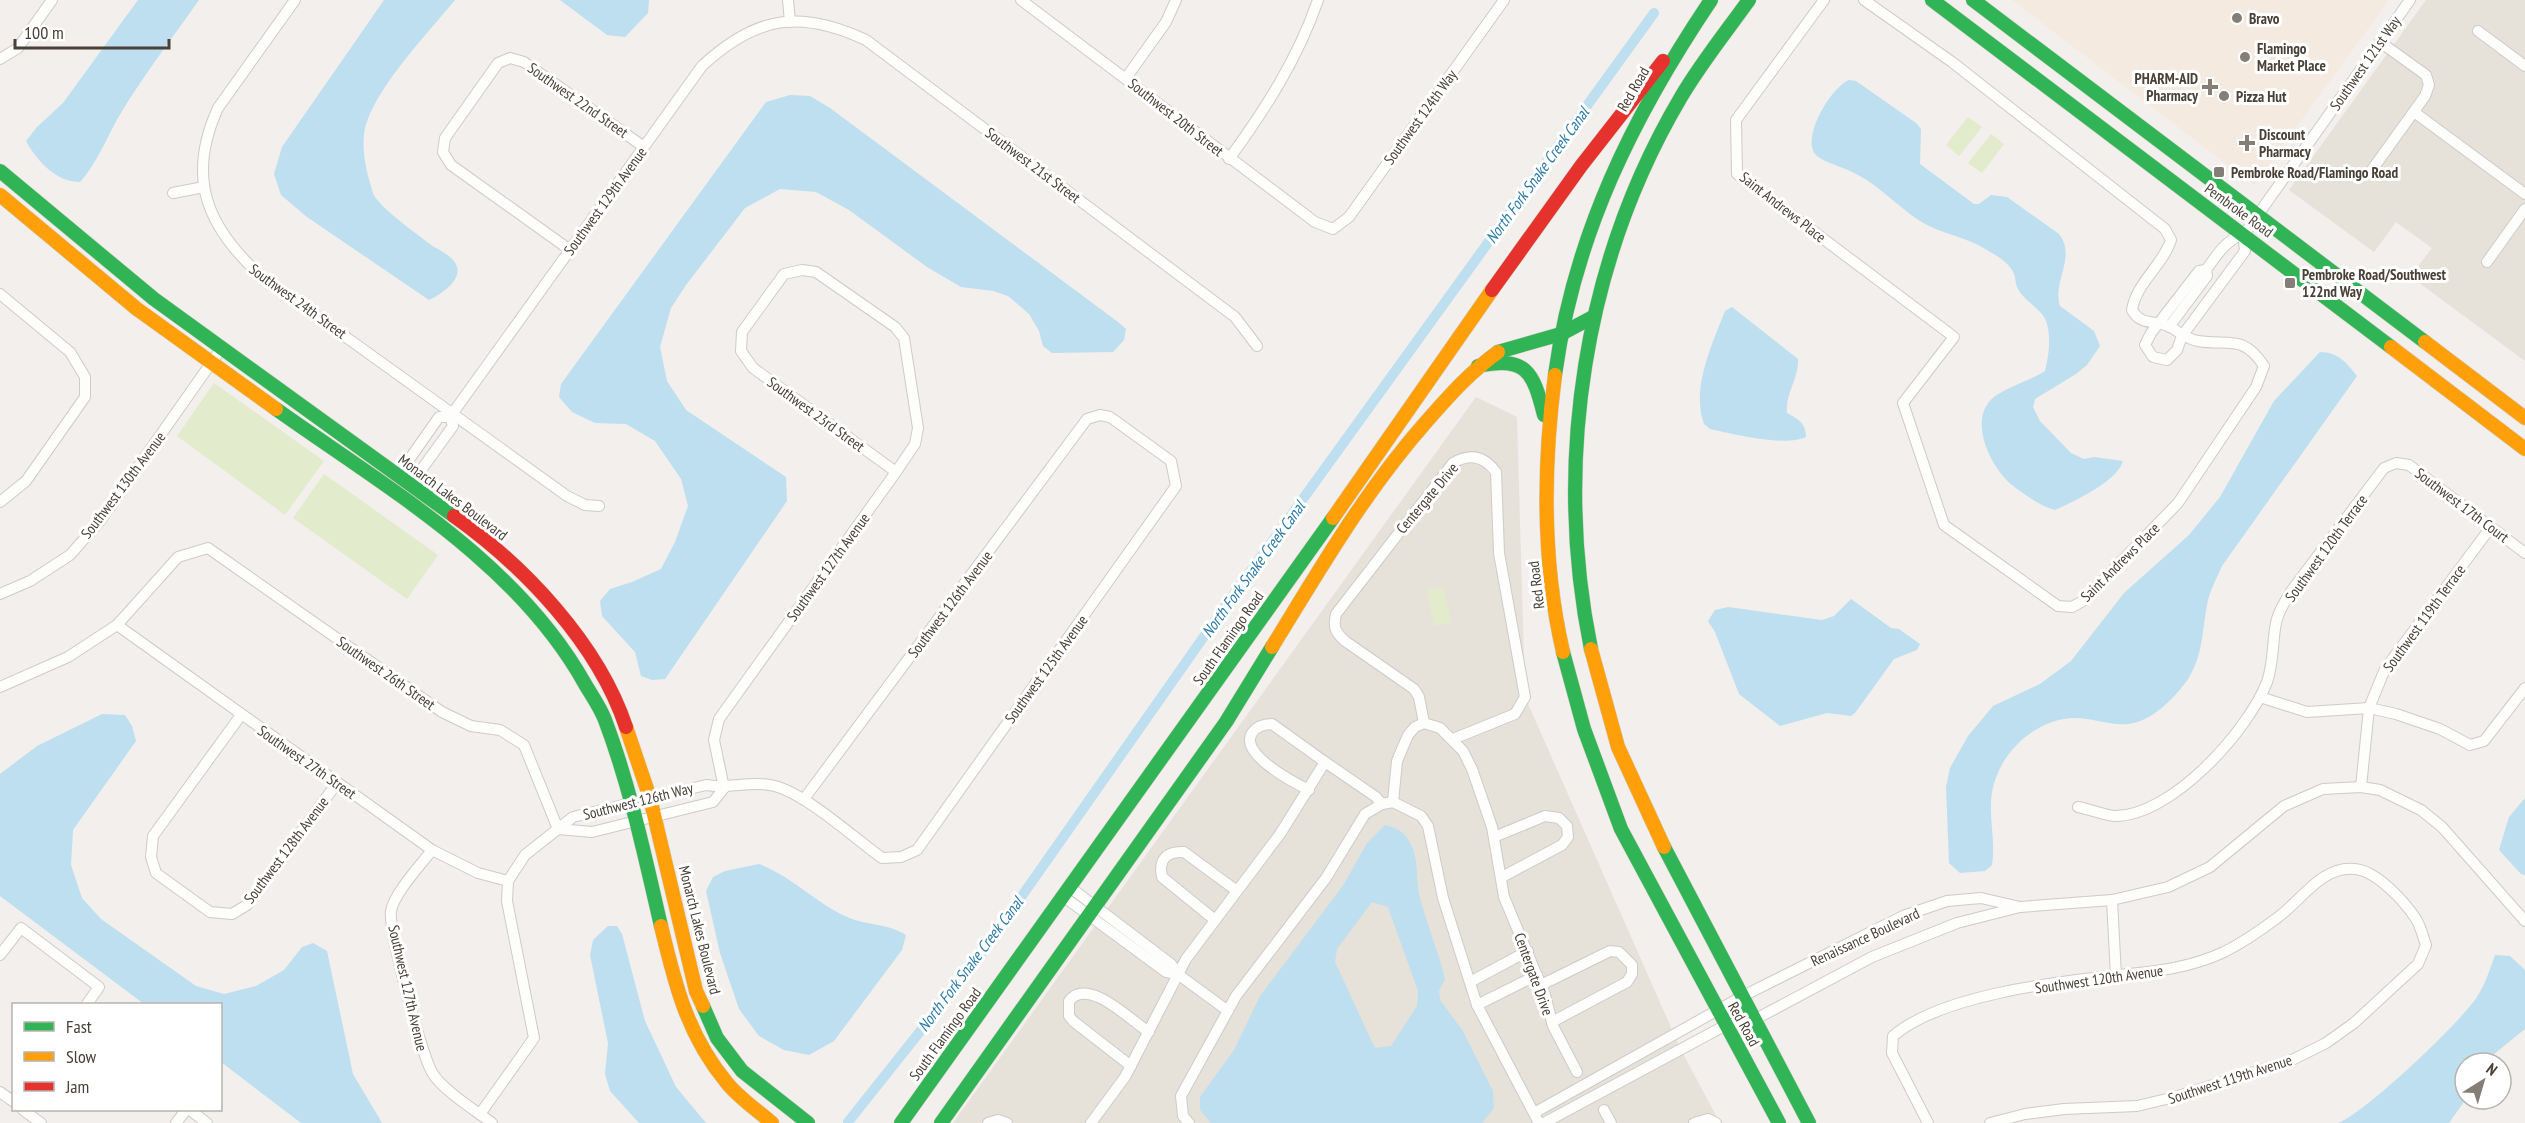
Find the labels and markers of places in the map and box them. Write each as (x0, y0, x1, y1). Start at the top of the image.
place label: Bravo (2249, 9, 2280, 28)
marker: Bravo (2230, 11, 2244, 25)
place label: Flamingo Market Place (2257, 39, 2326, 75)
marker: Flamingo Market Place (2238, 50, 2252, 64)
place label: PHARM-AID Pharmacy (2135, 69, 2199, 105)
marker: PHARM-AID Pharmacy (2203, 80, 2217, 94)
place label: Pizza Hut (2236, 87, 2287, 106)
marker: Pizza Hut (2217, 89, 2231, 103)
place label: Discount Pharmacy (2259, 125, 2312, 161)
marker: Discount Pharmacy (2240, 136, 2254, 150)
place label: Pembroke Road/Flamingo Road (2231, 163, 2398, 182)
marker: Pembroke Road/Flamingo Road (2212, 165, 2226, 179)
place label: Pembroke Road/Southwest 122nd Way (2302, 265, 2447, 301)
marker: Pembroke Road/Southwest 122nd Way (2283, 276, 2297, 290)

